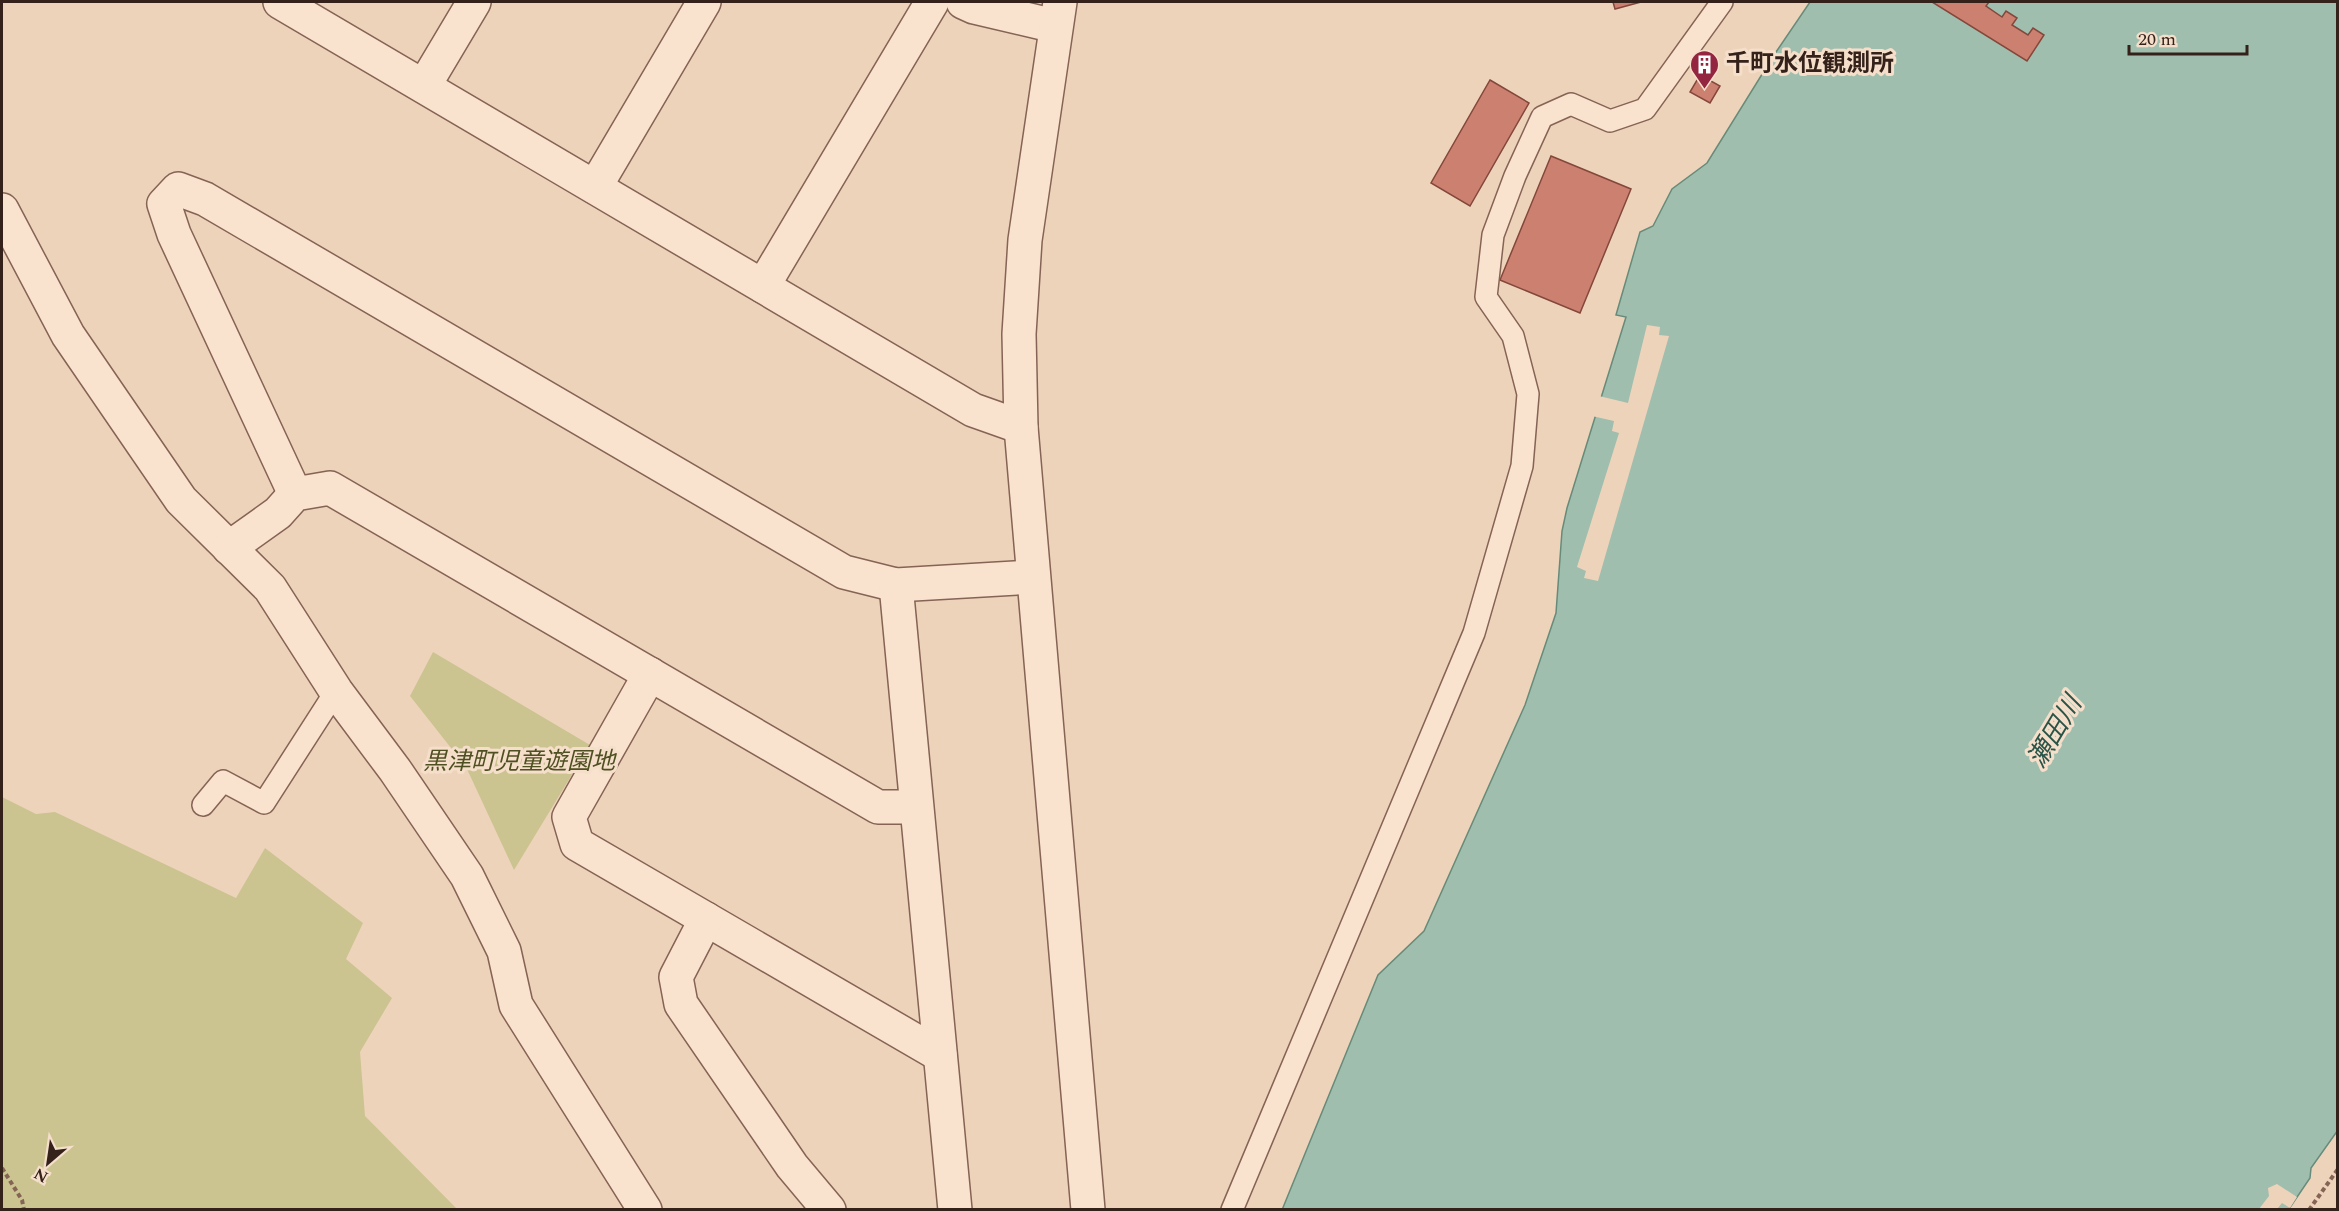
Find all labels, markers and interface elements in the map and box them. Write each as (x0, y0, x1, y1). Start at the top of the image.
scale bar (2129, 18, 2248, 56)
text: 20 m (2138, 26, 2176, 53)
place label: 千町水位観測所 (1726, 46, 1894, 82)
building icon: 千町水位観測所 (1689, 48, 1721, 90)
water label: 瀬田川 (2018, 686, 2094, 776)
park label: 黒津町児童遊園地 (423, 744, 618, 780)
north arrow (18, 1133, 78, 1193)
text: N (30, 1162, 53, 1189)

